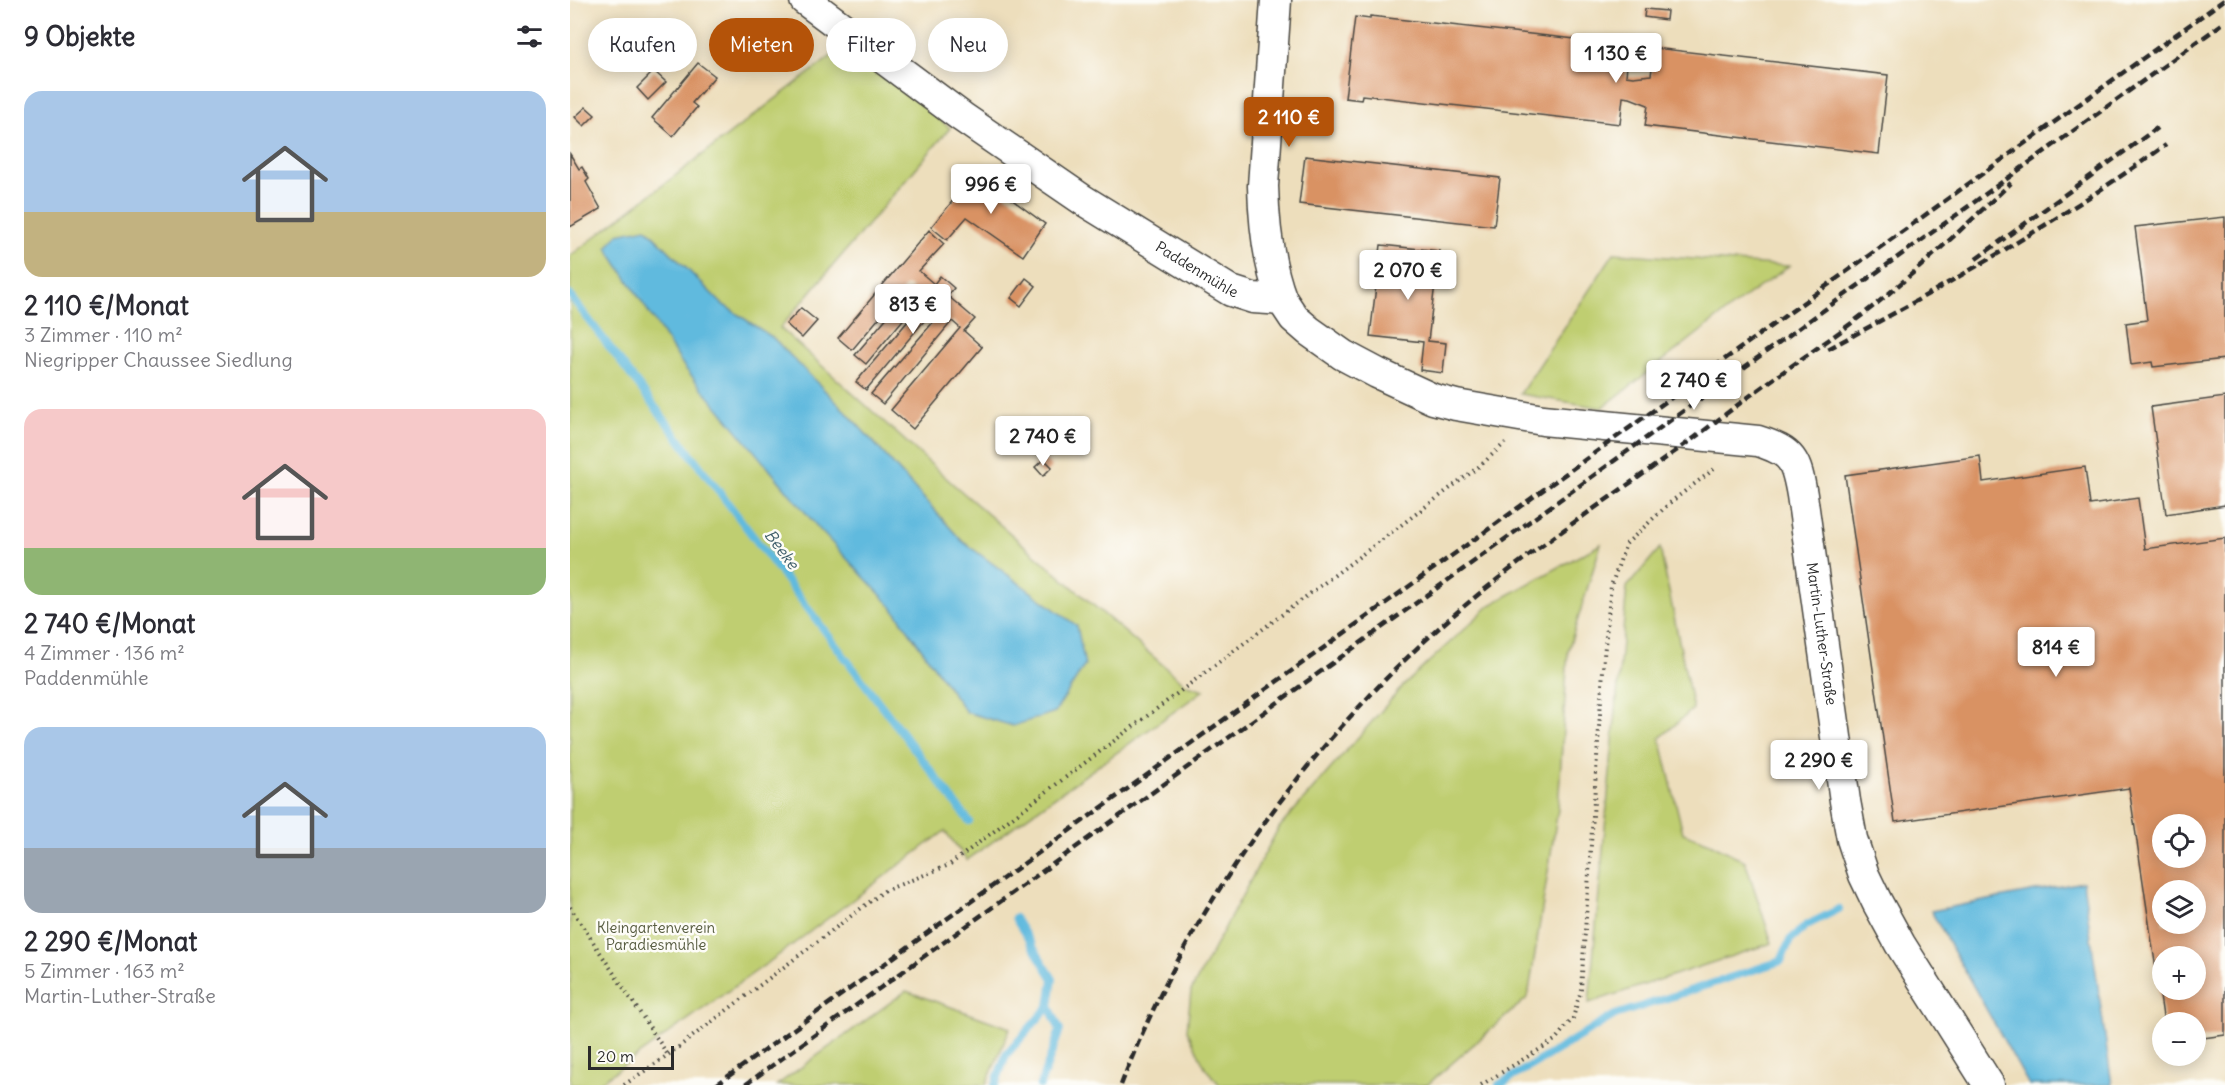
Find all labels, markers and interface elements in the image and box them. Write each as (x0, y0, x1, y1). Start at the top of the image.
chip: Kaufen (588, 18, 697, 72)
chip: Mieten (709, 18, 814, 72)
chip: Filter (826, 18, 916, 72)
chip: Neu (928, 18, 1008, 72)
text: 9 Objekte (24, 20, 135, 53)
icon: filters (513, 20, 546, 53)
pin: 1 130 € (1561, 33, 1671, 84)
text: 1 130 € (1585, 40, 1647, 65)
pin: 2 110 € (1234, 97, 1344, 148)
text: 2 110 € (1258, 104, 1320, 129)
icon: home (231, 130, 339, 238)
pin: 996 € (949, 164, 1033, 215)
text: 996 € (965, 171, 1017, 196)
street label: Paddenmühle (1152, 237, 1240, 302)
pin: 2 070 € (1353, 250, 1463, 301)
text: 2 070 € (1373, 257, 1443, 282)
pin: 813 € (871, 284, 955, 335)
text: 2 110 €/Monat (24, 289, 189, 322)
text: 813 € (889, 291, 937, 316)
text: 3 Zimmer · 110 m² (24, 322, 183, 347)
text: Niegripper Chaussee Siedlung (24, 347, 293, 372)
pin: 2 740 € (1639, 360, 1749, 411)
text: 2 740 € (1660, 367, 1728, 392)
pin: 2 740 € (988, 416, 1098, 467)
text: 2 740 € (1009, 423, 1077, 448)
icon: home (231, 448, 339, 556)
water label: Beeke (761, 525, 804, 574)
street label: Martin-Luther-Straße (1803, 561, 1841, 706)
text: 2 740 €/Monat (24, 607, 195, 640)
pin: 814 € (2014, 627, 2098, 678)
text: 814 € (2032, 634, 2080, 659)
text: 4 Zimmer · 136 m² (24, 640, 185, 665)
text: Paddenmühle (24, 665, 149, 690)
pin: 2 290 € (1764, 740, 1874, 791)
text: 2 290 € (1785, 747, 1853, 772)
icon: home (231, 766, 339, 874)
map controls (2152, 814, 2206, 1066)
button: locate (2152, 814, 2206, 868)
button: layers (2152, 880, 2206, 934)
park label: Kleingartenverein Paradiesmühle (597, 918, 716, 954)
text: 2 290 €/Monat (24, 925, 197, 958)
button: + (2152, 946, 2206, 1000)
text: 5 Zimmer · 163 m² (24, 958, 185, 983)
text: Martin-Luther-Straße (24, 983, 216, 1008)
button: − (2152, 1012, 2206, 1066)
scale bar (588, 1043, 674, 1070)
text: 20 m (597, 1046, 634, 1066)

